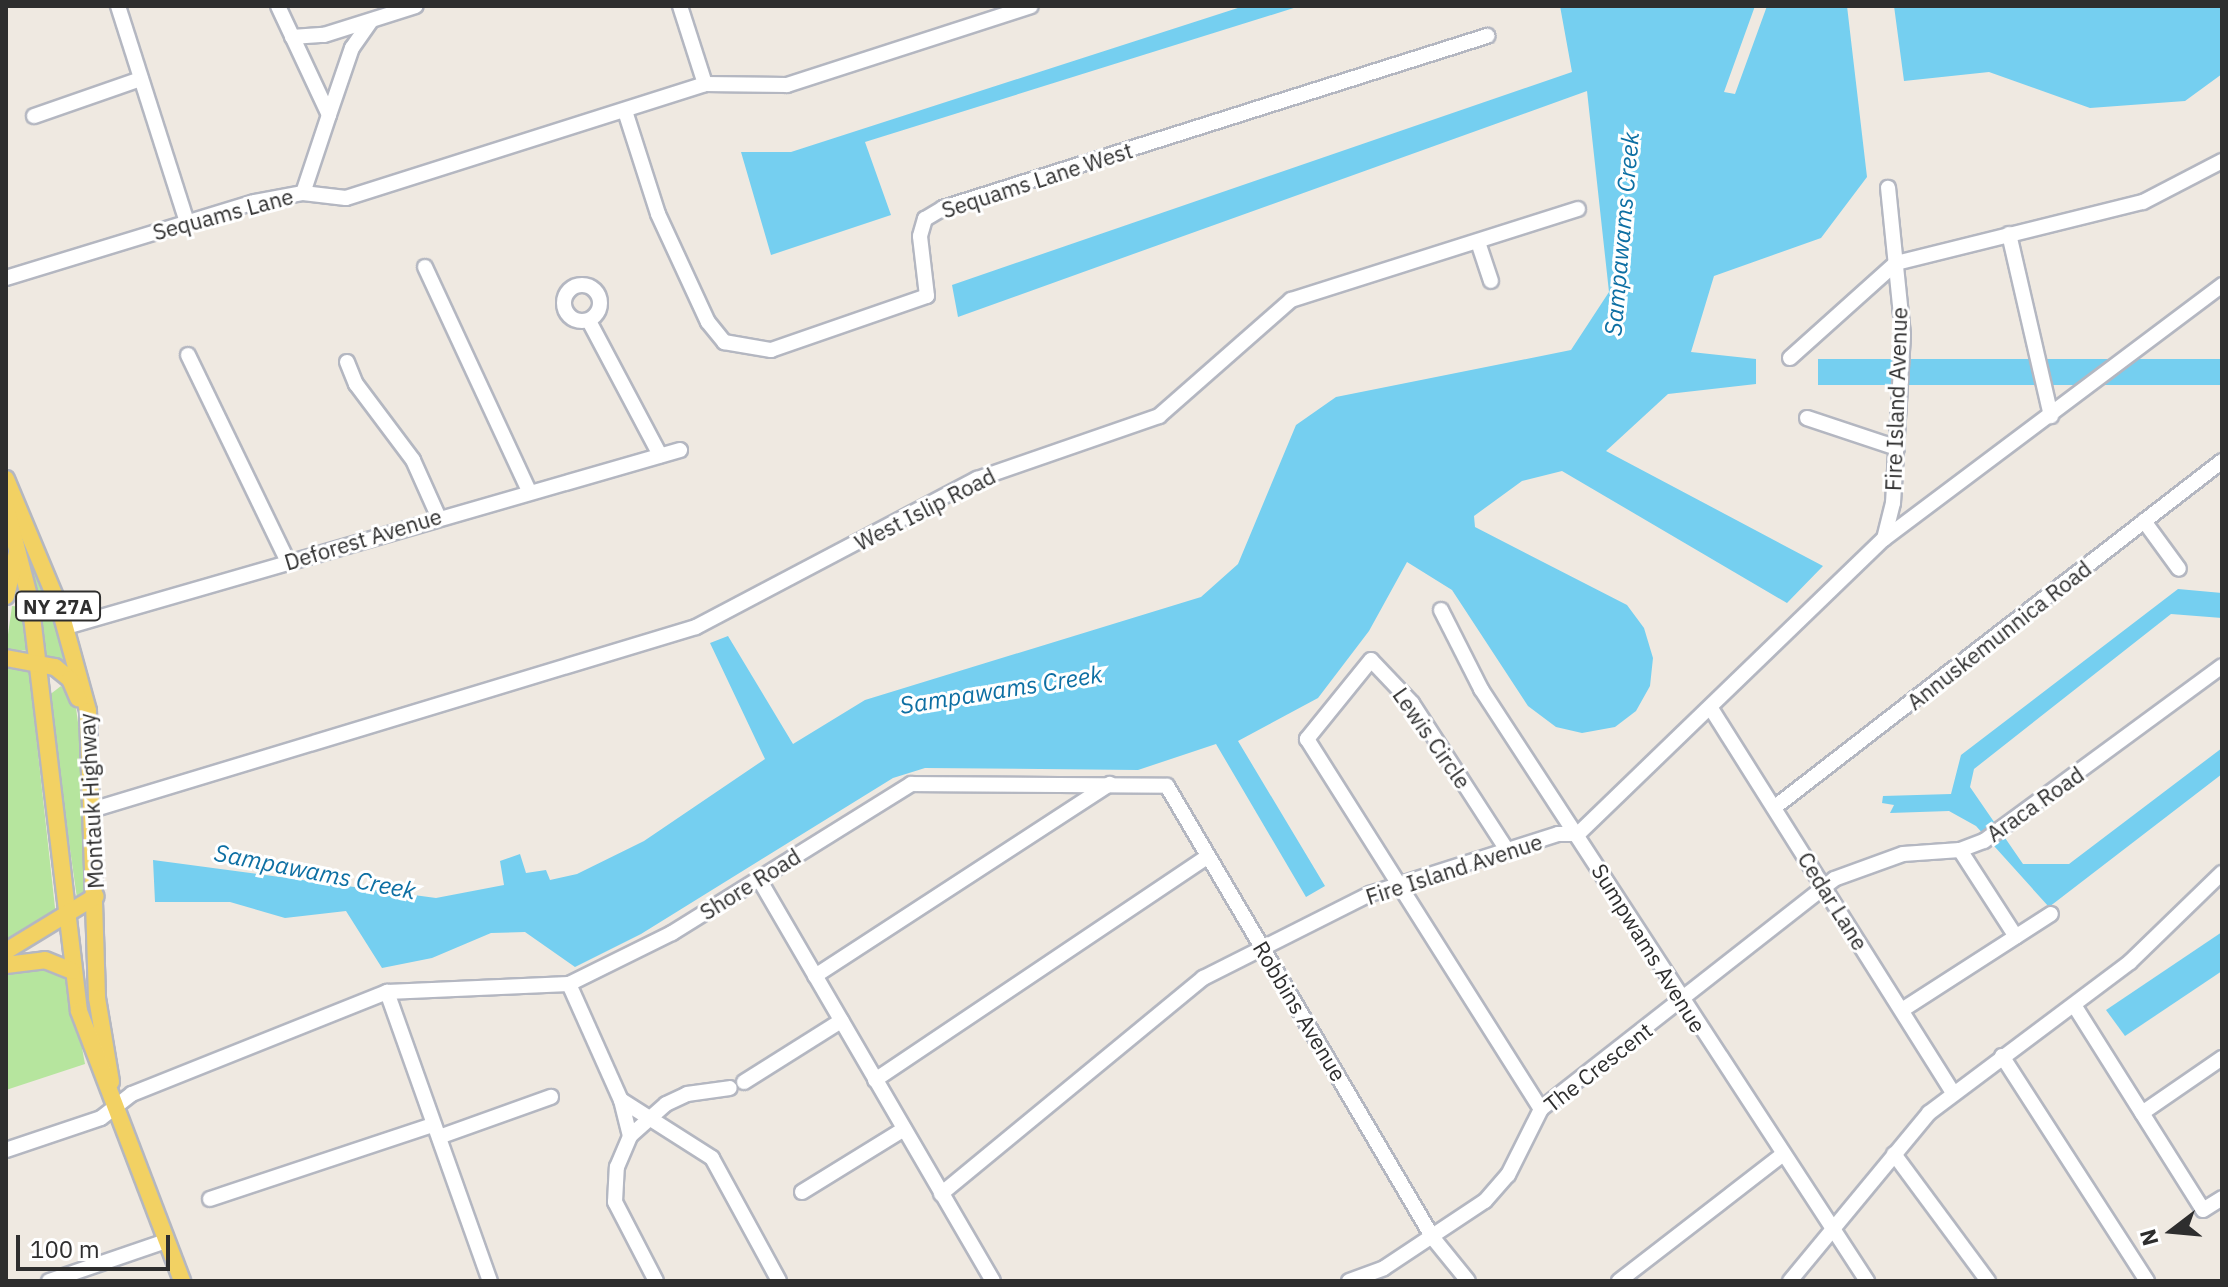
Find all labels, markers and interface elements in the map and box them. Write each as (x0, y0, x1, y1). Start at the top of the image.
water label: Sampawams Creek (1599, 131, 1645, 337)
street label: Sequams Lane West (938, 137, 1136, 223)
street label: Sequams Lane (150, 183, 296, 245)
street label: Fire Island Avenue (1880, 307, 1912, 491)
street label: West Islip Road (850, 462, 1000, 556)
street label: Deforest Avenue (281, 503, 445, 575)
street label: Annuskemunnica Road (1902, 555, 2096, 715)
road number: NY 27A (14, 590, 102, 622)
water label: Sampawams Creek (898, 660, 1104, 720)
street label: Lewis Circle (1388, 682, 1476, 794)
street label: Montauk Highway (73, 713, 109, 889)
street label: Araca Road (1981, 761, 2089, 847)
street label: Fire Island Avenue (1362, 828, 1546, 910)
water label: Sampawams Creek (212, 838, 418, 906)
street label: Shore Road (695, 843, 805, 925)
street label: Cedar Lane (1792, 847, 1874, 955)
street label: Sumpwams Avenue (1586, 859, 1712, 1037)
street label: Robbins Avenue (1248, 936, 1352, 1086)
street label: The Crescent (1539, 1017, 1657, 1117)
north arrow (2132, 1191, 2212, 1271)
scale bar (20, 1219, 174, 1269)
text: N (2132, 1226, 2165, 1249)
text: 100 m (30, 1233, 100, 1265)

